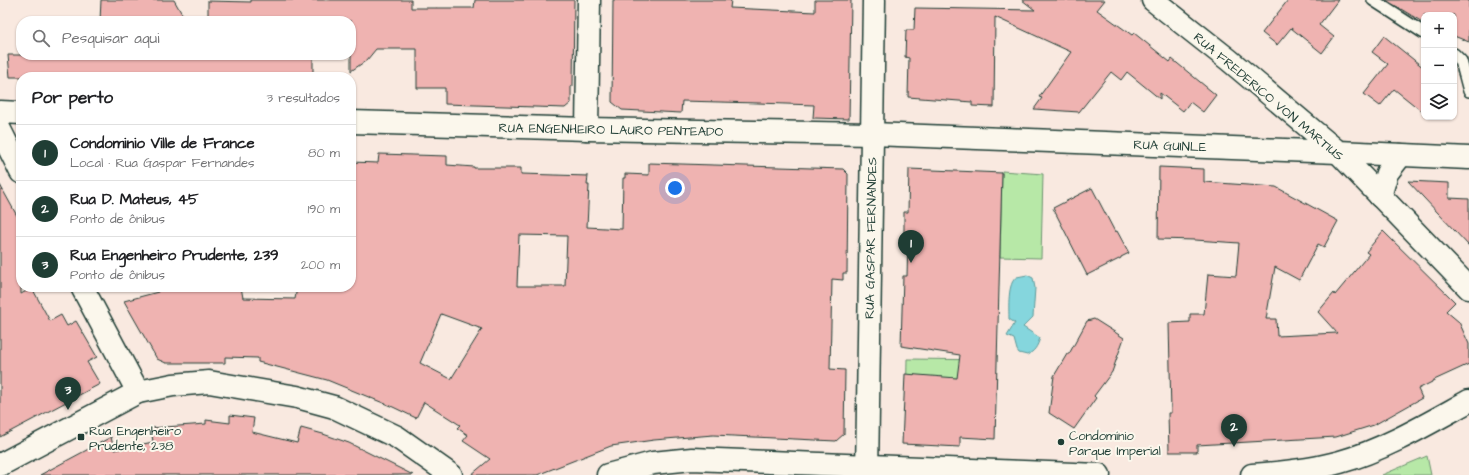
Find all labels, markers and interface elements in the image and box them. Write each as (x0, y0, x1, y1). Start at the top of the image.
map controls (1421, 12, 1457, 120)
button: + (1421, 12, 1457, 48)
search box (16, 16, 356, 60)
icon: search (30, 27, 52, 49)
text: Pesquisar aqui (62, 28, 159, 49)
street label: RUA FREDERICO VON MARTIUS (1189, 29, 1347, 165)
button: − (1421, 48, 1457, 84)
button: layers (1421, 84, 1457, 120)
text: Por perto (32, 86, 113, 110)
text: 3 resultados (266, 89, 340, 107)
street label: RUA ENGENHEIRO LAURO PENTEADO (498, 119, 724, 141)
text: Condominio Ville de France (70, 133, 255, 154)
street label: RUA GUINLE (1133, 136, 1207, 156)
text: 1 (44, 144, 46, 162)
text: 80 m (308, 144, 340, 162)
text: Local · Rua Gaspar Fernandes (70, 154, 255, 172)
street label: RUA GASPAR FERNANDES (861, 157, 881, 319)
your location (665, 178, 685, 198)
text: Rua D. Mateus, 45 (70, 189, 199, 210)
text: 2 (41, 200, 49, 218)
text: 190 m (307, 200, 340, 218)
text: Ponto de ônibus (70, 210, 165, 228)
pin: 1 (898, 230, 924, 263)
text: Rua Engenheiro Prudente, 239 (70, 245, 279, 266)
text: 3 (42, 256, 48, 274)
text: 200 m (301, 256, 340, 274)
text: Ponto de ônibus (70, 266, 165, 284)
pin: 3 (55, 377, 81, 410)
pin: 2 (1221, 414, 1247, 447)
place label: Rua Engenheiro Prudente, 238 (89, 422, 182, 455)
place label: Condomínio Parque Imperial (1069, 427, 1161, 460)
marker: Rua Engenheiro Prudente, 238 (76, 432, 86, 442)
marker: Condomínio Parque Imperial (1056, 437, 1066, 447)

